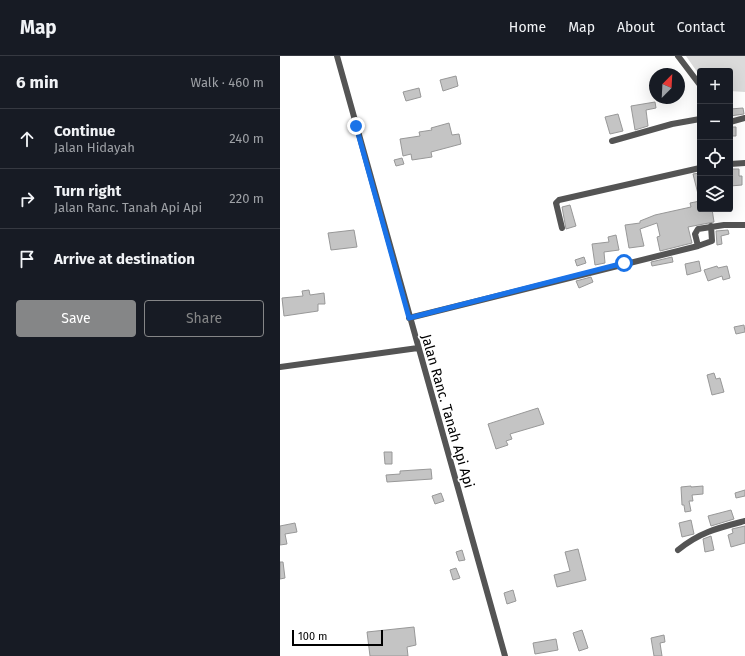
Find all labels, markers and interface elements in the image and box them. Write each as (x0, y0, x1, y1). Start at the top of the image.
text: Map (20, 16, 57, 39)
text: Home (509, 19, 546, 36)
text: Map (568, 19, 595, 36)
text: About (617, 19, 655, 36)
text: Contact (677, 19, 725, 36)
north arrow (649, 68, 685, 104)
map controls (697, 68, 733, 212)
button: + (697, 68, 733, 104)
text: 6 min (16, 72, 59, 93)
text: Walk · 460 m (191, 75, 264, 90)
button: − (697, 104, 733, 140)
route end (347, 117, 365, 135)
text: Continue (54, 122, 115, 140)
icon: ahead (16, 128, 38, 150)
text: 240 m (229, 131, 264, 146)
text: Jalan Hidayah (54, 140, 135, 155)
button: locate (697, 140, 733, 176)
button: layers (697, 176, 733, 212)
text: Turn right (54, 182, 121, 200)
icon: right (16, 188, 38, 210)
text: 220 m (229, 191, 264, 206)
text: Jalan Ranc. Tanah Api Api (54, 200, 202, 215)
icon: arrive (16, 248, 38, 270)
text: Arrive at destination (54, 250, 195, 268)
route start (615, 254, 633, 272)
button: Save (16, 300, 136, 337)
button: Share (144, 300, 264, 337)
street label: Jalan Ranc. Tanah Api Api (417, 332, 478, 490)
scale bar (292, 628, 383, 647)
text: 100 m (298, 630, 327, 643)

